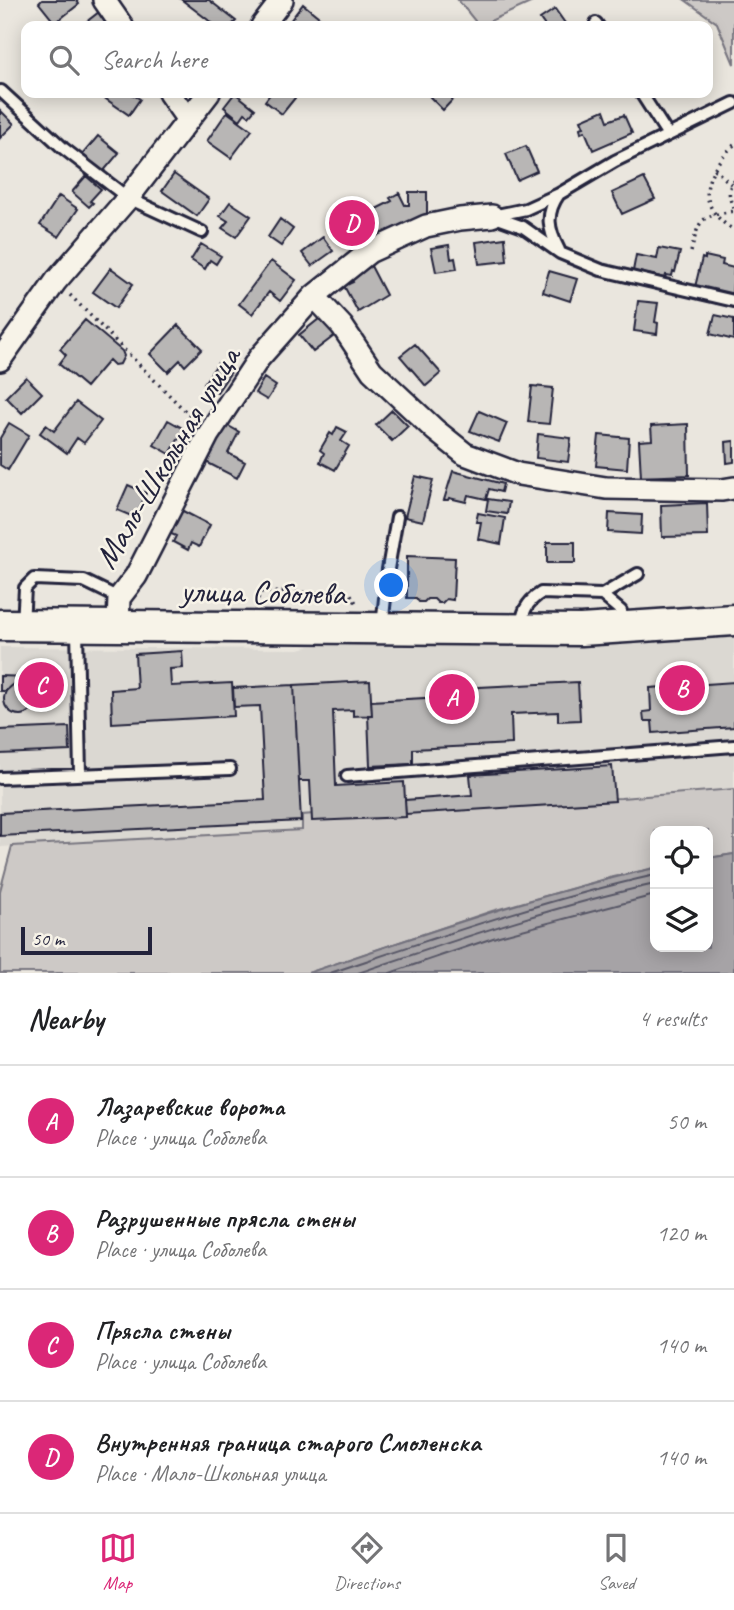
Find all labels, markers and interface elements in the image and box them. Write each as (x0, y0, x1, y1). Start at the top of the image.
search box (21, 21, 713, 98)
icon: search (45, 41, 83, 79)
text: Search here (101, 43, 207, 76)
pin: D (329, 197, 375, 249)
street label: Мало-Школьная улица (84, 337, 251, 576)
your location (374, 568, 408, 602)
street label: улица Соболева (178, 570, 349, 614)
pin: C (18, 659, 64, 711)
pin: B (659, 662, 705, 714)
pin: A (429, 671, 475, 723)
map controls (650, 826, 713, 952)
button: locate (650, 826, 713, 889)
button: layers (650, 889, 713, 952)
scale bar (21, 924, 152, 956)
text: 50 m (32, 927, 64, 951)
text: Nearby (28, 1000, 104, 1038)
text: 4 results (639, 1004, 706, 1033)
text: Лазаревские ворота (95, 1090, 285, 1123)
text: A (45, 1107, 57, 1136)
text: 50 m (667, 1107, 706, 1136)
text: Place · улица Соболева (95, 1123, 266, 1152)
text: Разрушенные прясла стены (95, 1202, 354, 1235)
text: B (45, 1219, 57, 1248)
text: 120 m (657, 1219, 706, 1248)
text: Place · улица Соболева (95, 1235, 266, 1264)
text: Прясла стены (95, 1314, 230, 1347)
text: C (46, 1331, 56, 1360)
text: 140 m (657, 1331, 706, 1360)
text: Place · улица Соболева (95, 1347, 266, 1376)
text: Внутренняя граница старого Смоленска (95, 1426, 481, 1459)
text: D (44, 1443, 58, 1472)
text: 140 m (657, 1443, 706, 1472)
text: Place · Мало-Школьная улица (95, 1459, 326, 1488)
tab: Map (99, 1529, 137, 1595)
tab: Directions (334, 1529, 400, 1595)
tab: Saved (597, 1529, 635, 1595)

